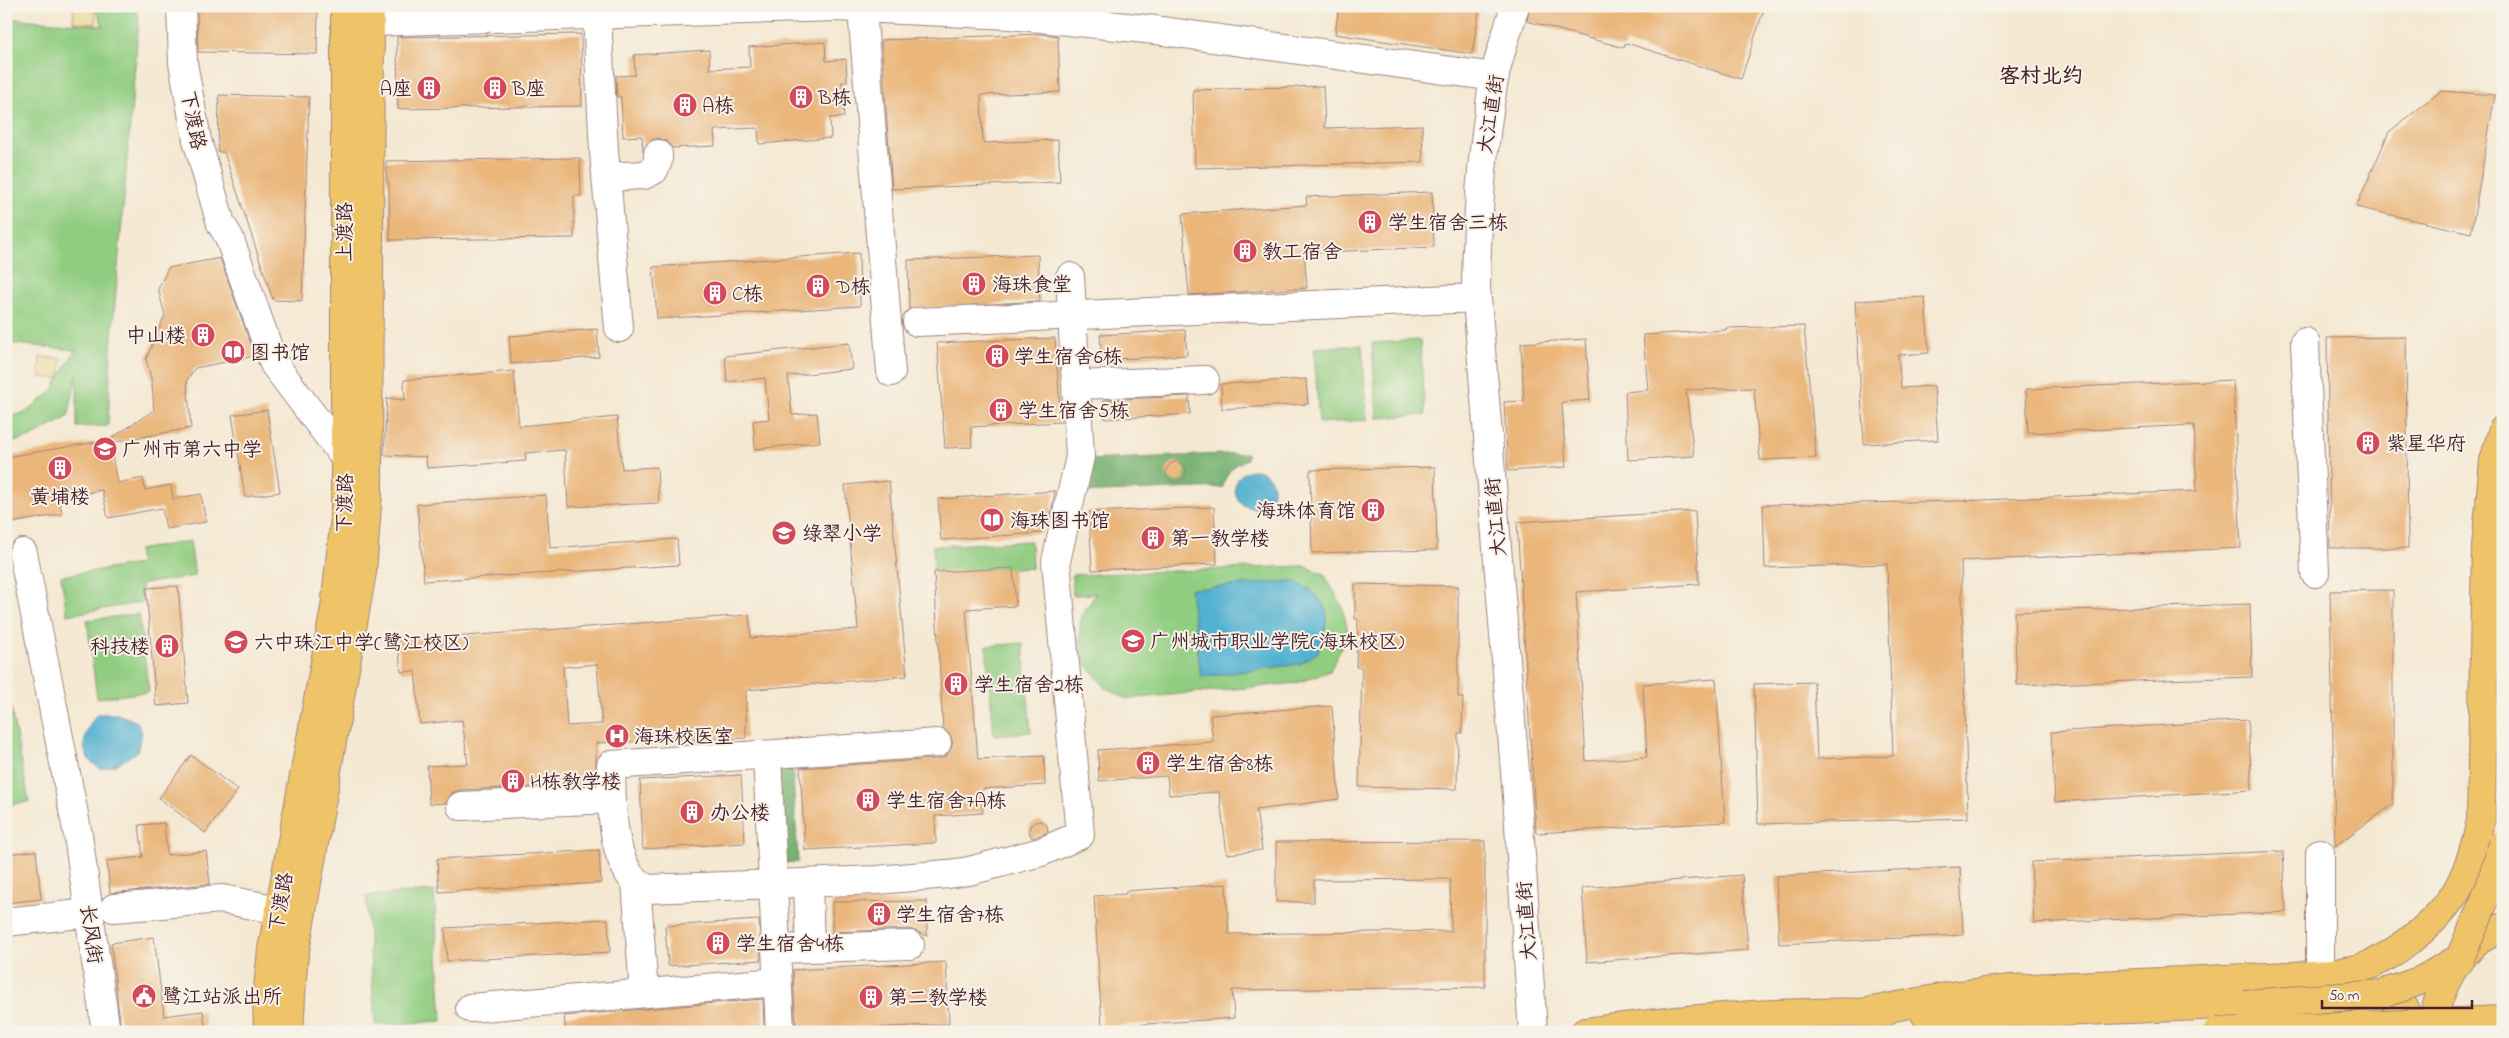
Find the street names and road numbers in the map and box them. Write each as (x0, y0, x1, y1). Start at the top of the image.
street label: 大江直街 (1472, 73, 1513, 156)
street label: 下渡路 (172, 88, 212, 154)
street label: 上渡路 (332, 201, 361, 262)
street label: 下渡路 (331, 472, 362, 534)
street label: 大江直街 (1480, 476, 1515, 558)
street label: 下渡路 (263, 869, 302, 934)
street label: 大江直街 (1511, 880, 1546, 962)
street label: 长风街 (71, 903, 108, 966)

